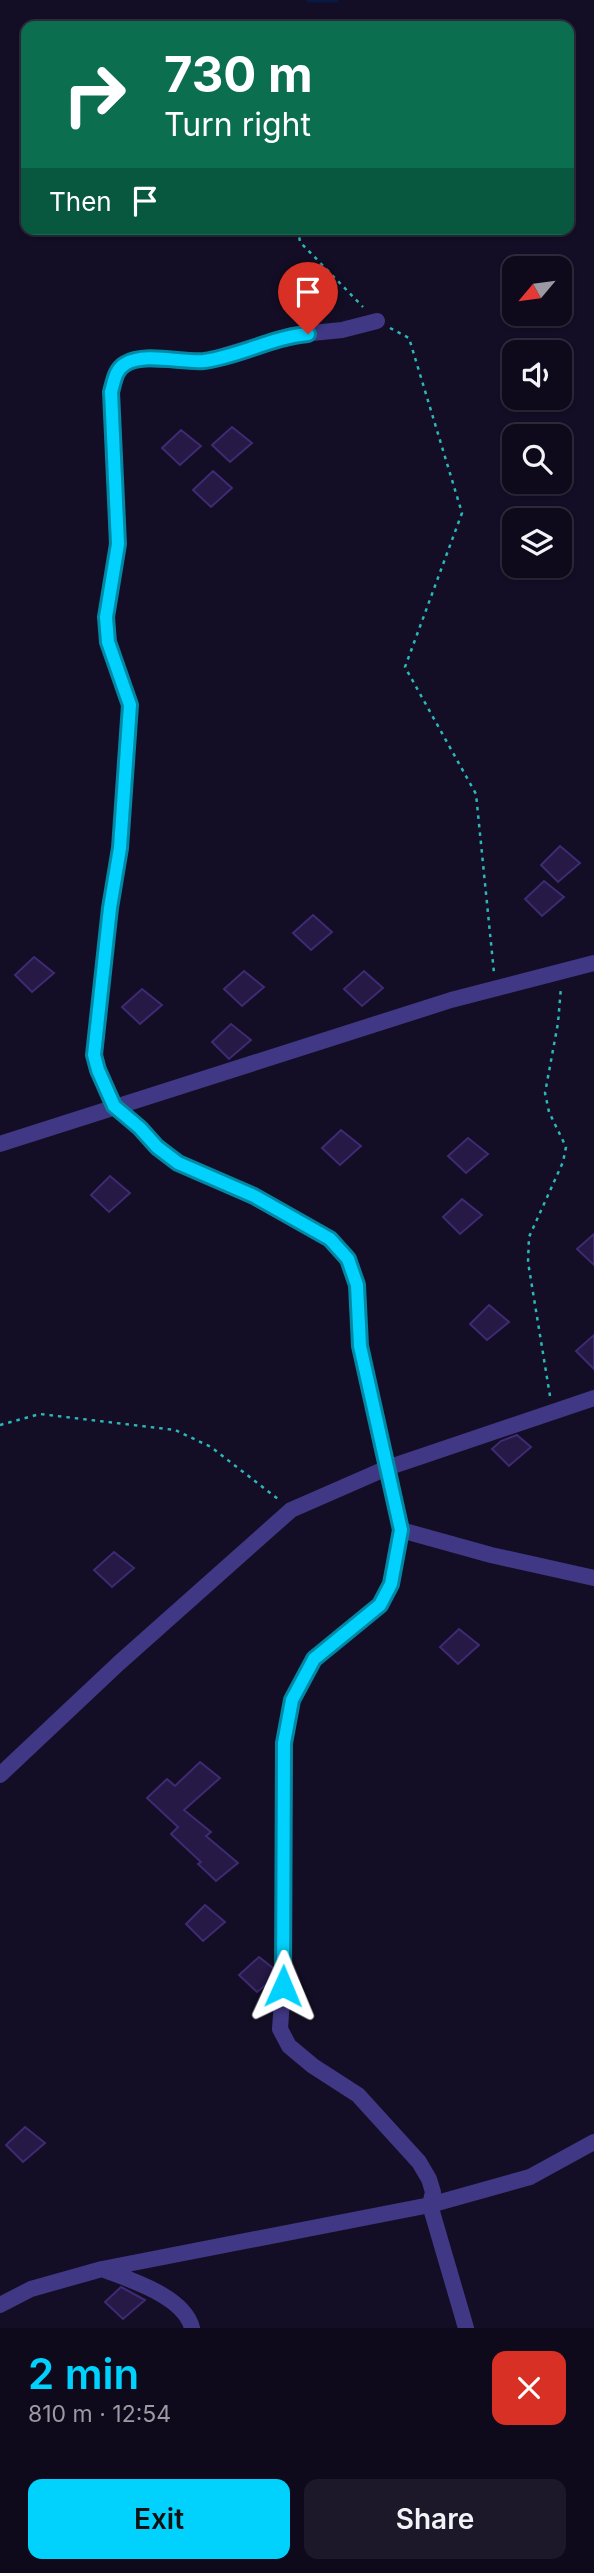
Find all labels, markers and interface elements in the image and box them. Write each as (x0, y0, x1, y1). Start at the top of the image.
text: 730 m (164, 45, 313, 104)
icon: right (49, 49, 140, 140)
text: Turn right (164, 105, 311, 144)
icon: arrive (126, 182, 164, 220)
text: Then (49, 186, 112, 217)
north arrow (502, 256, 572, 326)
map controls (502, 256, 572, 578)
pin (278, 262, 338, 334)
icon: arrive (289, 273, 327, 311)
button: sound (502, 340, 572, 410)
button: search (502, 424, 572, 494)
button: layers (502, 508, 572, 578)
position arrow (246, 1949, 320, 2023)
text: 2 min (28, 2348, 139, 2399)
button: close (492, 2351, 566, 2425)
text: 810 m · 12:54 (28, 2400, 171, 2428)
button: Exit (28, 2479, 290, 2559)
button: Share (304, 2479, 566, 2559)

